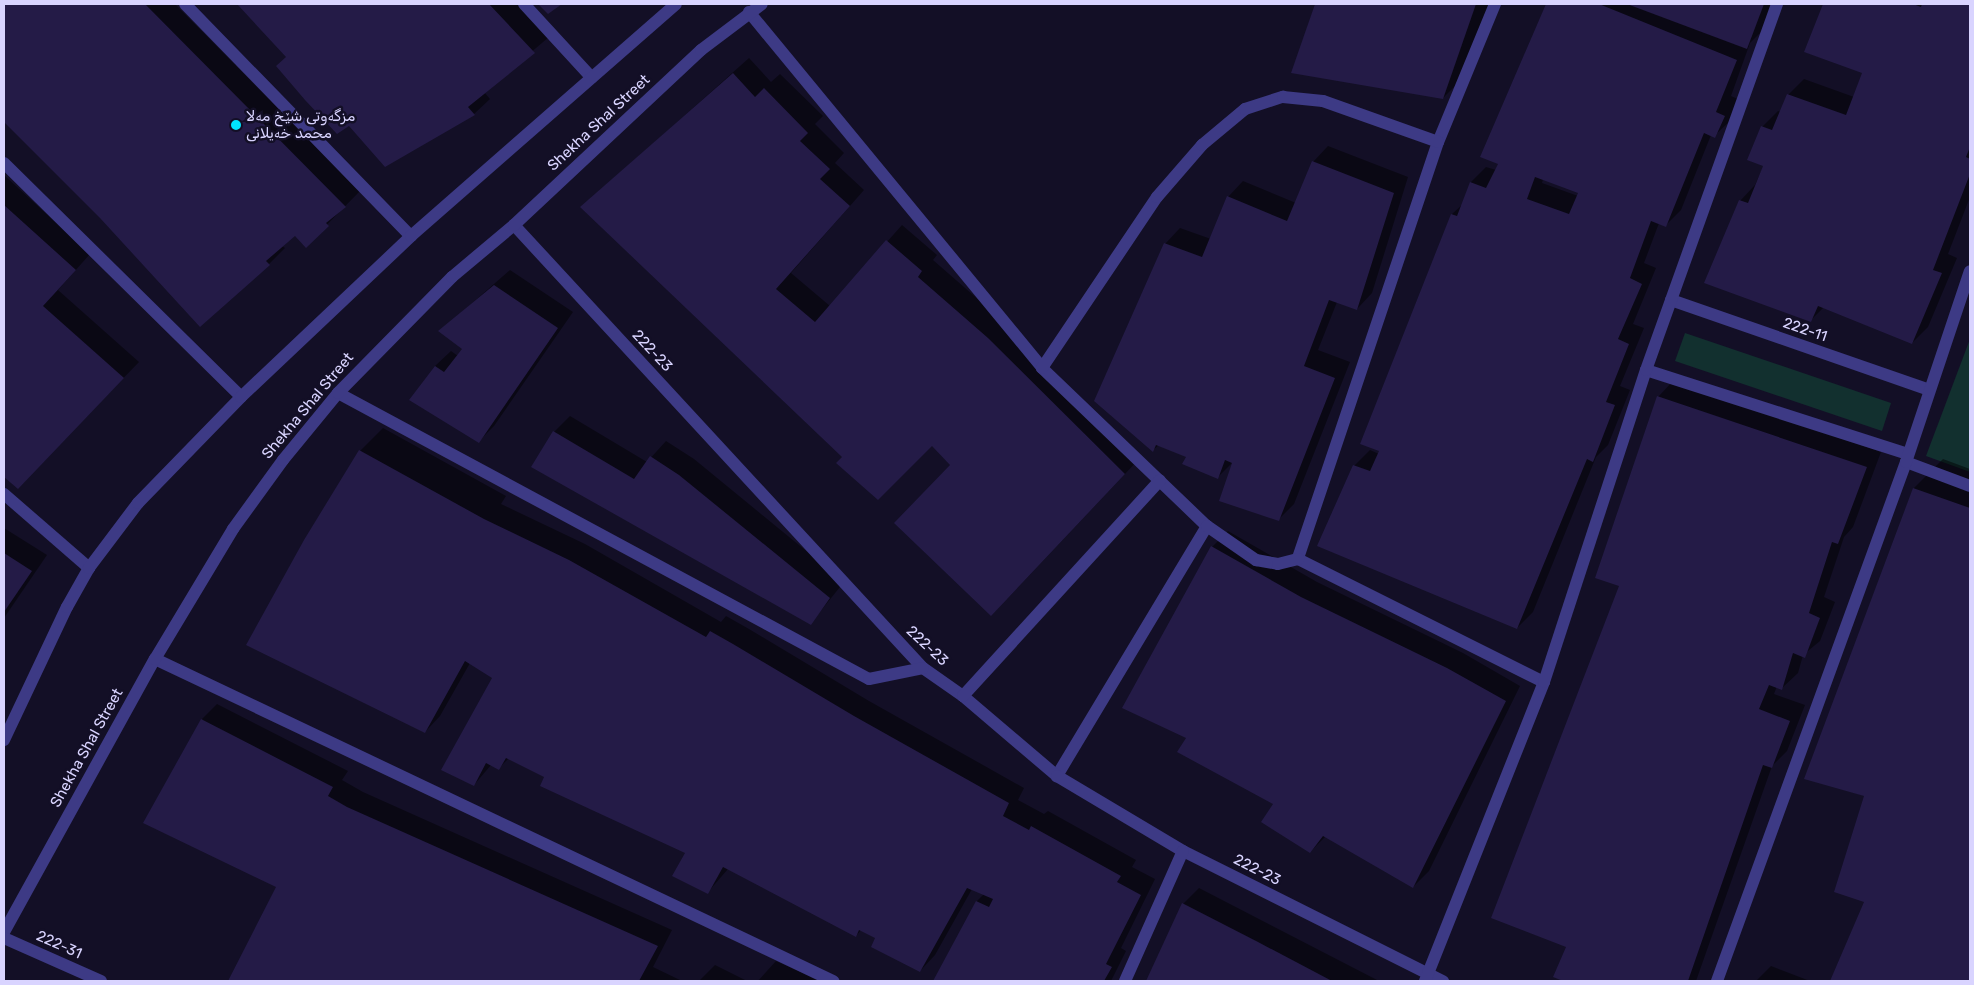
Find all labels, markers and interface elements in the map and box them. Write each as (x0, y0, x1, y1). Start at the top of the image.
street label: Shekha Shal Street (544, 71, 654, 175)
place label: مزگەوتی شێخ مەلا محمد خەیلانی (246, 107, 355, 142)
marker: مزگەوتی شێخ مەلا محمد خەیلانی (230, 119, 242, 131)
street label: 222-11 (1781, 314, 1829, 346)
street label: 222-23 (628, 326, 676, 376)
street label: Shekha Shal Street (258, 349, 358, 463)
street label: 222-23 (902, 622, 952, 670)
street label: Shekha Shal Street (47, 685, 127, 811)
street label: 222-23 (1230, 851, 1284, 889)
street label: 222-31 (33, 927, 85, 963)

